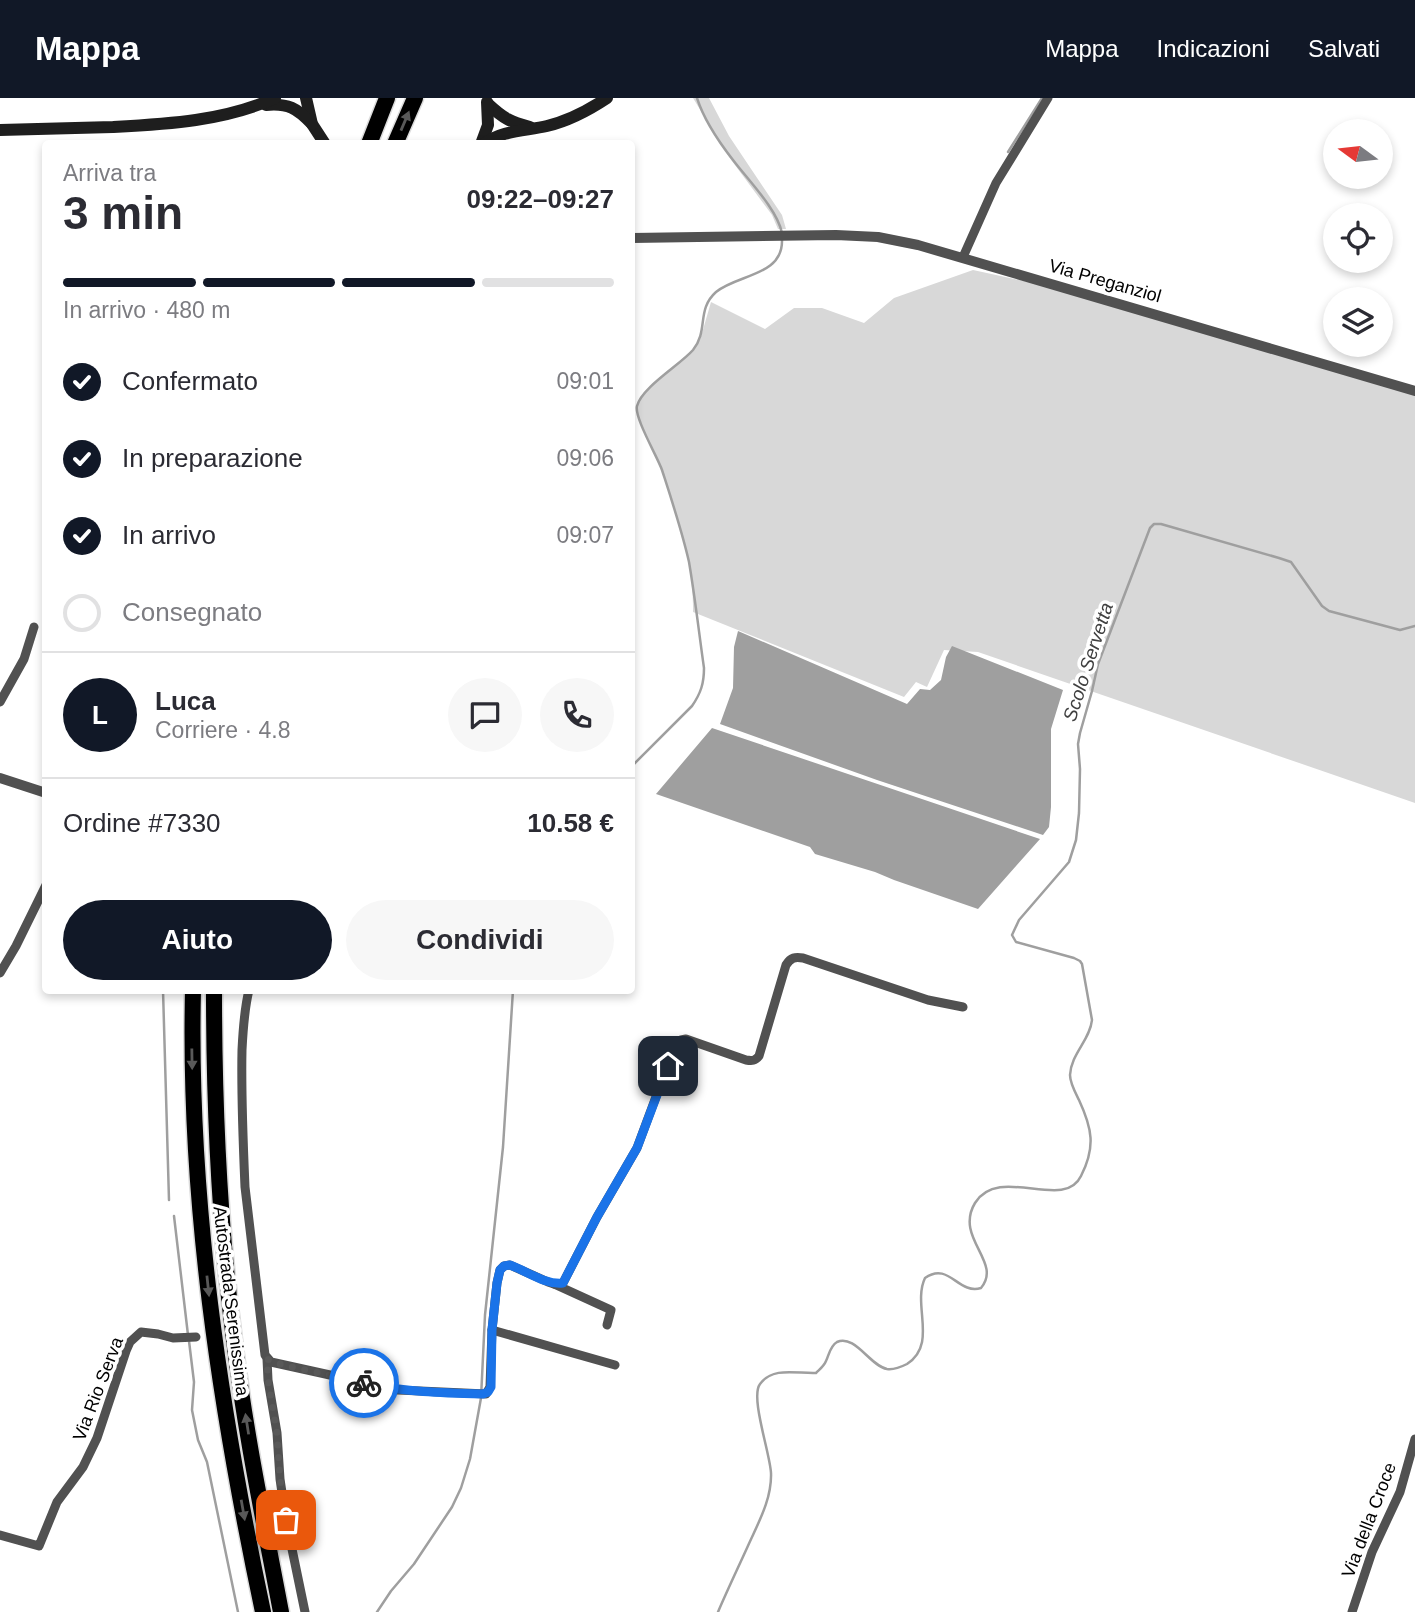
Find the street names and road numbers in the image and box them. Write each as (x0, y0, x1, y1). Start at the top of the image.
street label: Via Preganziol (1047, 255, 1163, 307)
street label: Autostrada Serenissima (209, 1205, 253, 1398)
street label: Via Rio Serva (69, 1333, 127, 1444)
street label: Via della Croce (1338, 1460, 1400, 1580)

